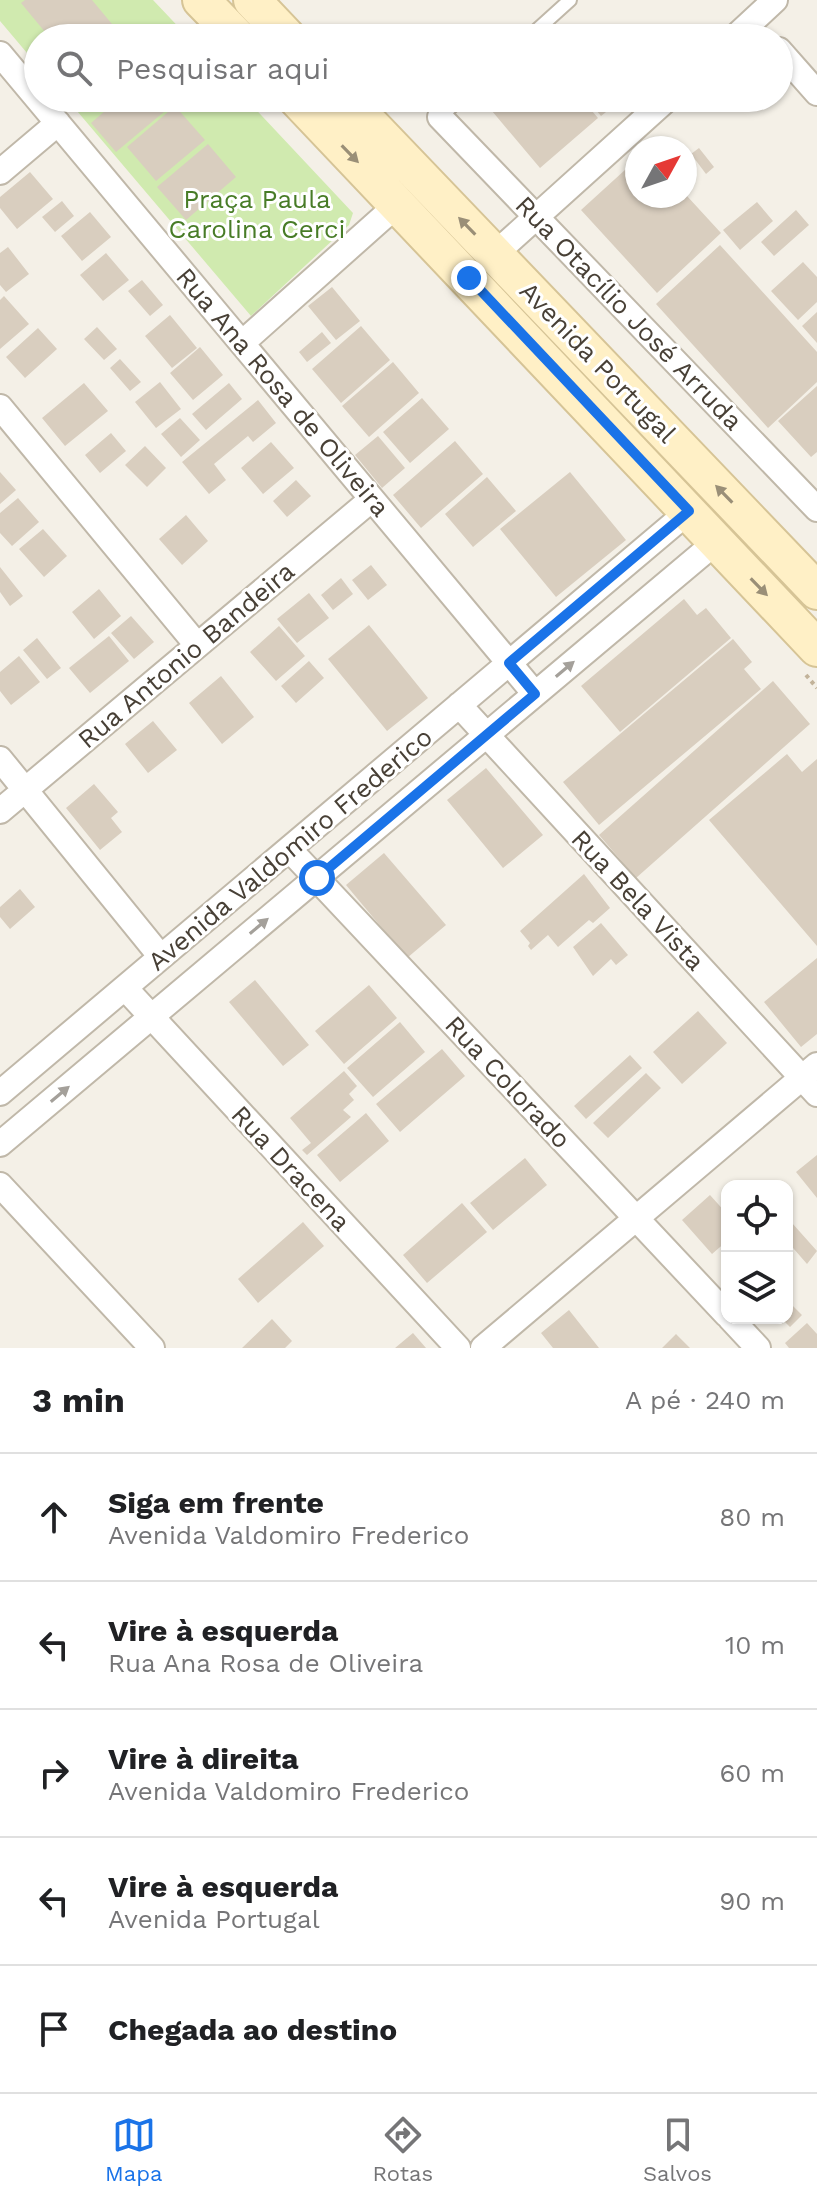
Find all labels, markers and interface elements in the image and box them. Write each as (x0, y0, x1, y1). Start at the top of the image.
search box (24, 24, 793, 112)
icon: search (52, 46, 96, 90)
text: Pesquisar aqui (116, 51, 329, 86)
north arrow (625, 136, 697, 208)
one-way arrow (340, 144, 359, 163)
park label: Praça Paula Carolina Cerci (169, 184, 345, 244)
street label: Rua Otacílio José Arruda (509, 190, 749, 436)
one-way arrow (458, 216, 476, 235)
route end (451, 260, 487, 296)
street label: Rua Ana Rosa de Oliveira (170, 262, 396, 523)
street label: Avenida Portugal (514, 275, 682, 449)
one-way arrow (716, 485, 734, 504)
street label: Rua Antonio Bandeira (72, 556, 300, 754)
one-way arrow (750, 577, 768, 596)
one-way arrow (555, 661, 575, 678)
street label: Avenida Valdomiro Frederico (142, 721, 438, 977)
street label: Rua Bela Vista (565, 824, 711, 977)
route start (299, 860, 335, 896)
one-way arrow (248, 918, 268, 935)
street label: Rua Colorado (439, 1010, 577, 1154)
one-way arrow (49, 1086, 69, 1103)
street label: Rua Dracena (225, 1099, 357, 1237)
map controls (721, 1180, 793, 1324)
button: locate (721, 1180, 793, 1252)
button: layers (721, 1252, 793, 1324)
text: 3 min (32, 1380, 125, 1420)
text: A pé · 240 m (625, 1385, 785, 1415)
text: Siga em frente (108, 1485, 324, 1520)
icon: ahead (32, 1495, 76, 1539)
text: 80 m (719, 1502, 785, 1532)
text: Avenida Valdomiro Frederico (108, 1520, 469, 1550)
text: Vire à esquerda (108, 1613, 338, 1648)
icon: left (32, 1623, 76, 1667)
text: 10 m (725, 1630, 785, 1660)
text: Rua Ana Rosa de Oliveira (108, 1648, 423, 1678)
text: Vire à direita (108, 1741, 299, 1776)
icon: right (32, 1751, 76, 1795)
text: 60 m (719, 1758, 785, 1788)
text: Avenida Valdomiro Frederico (108, 1776, 469, 1806)
text: Vire à esquerda (108, 1869, 338, 1904)
icon: left (32, 1879, 76, 1923)
text: 90 m (719, 1886, 785, 1916)
text: Avenida Portugal (108, 1904, 320, 1934)
icon: arrive (32, 2007, 76, 2051)
text: Chegada ao destino (108, 2012, 397, 2047)
tab: Mapa (105, 2113, 162, 2186)
tab: Rotas (372, 2113, 433, 2186)
tab: Salvos (643, 2113, 712, 2186)

